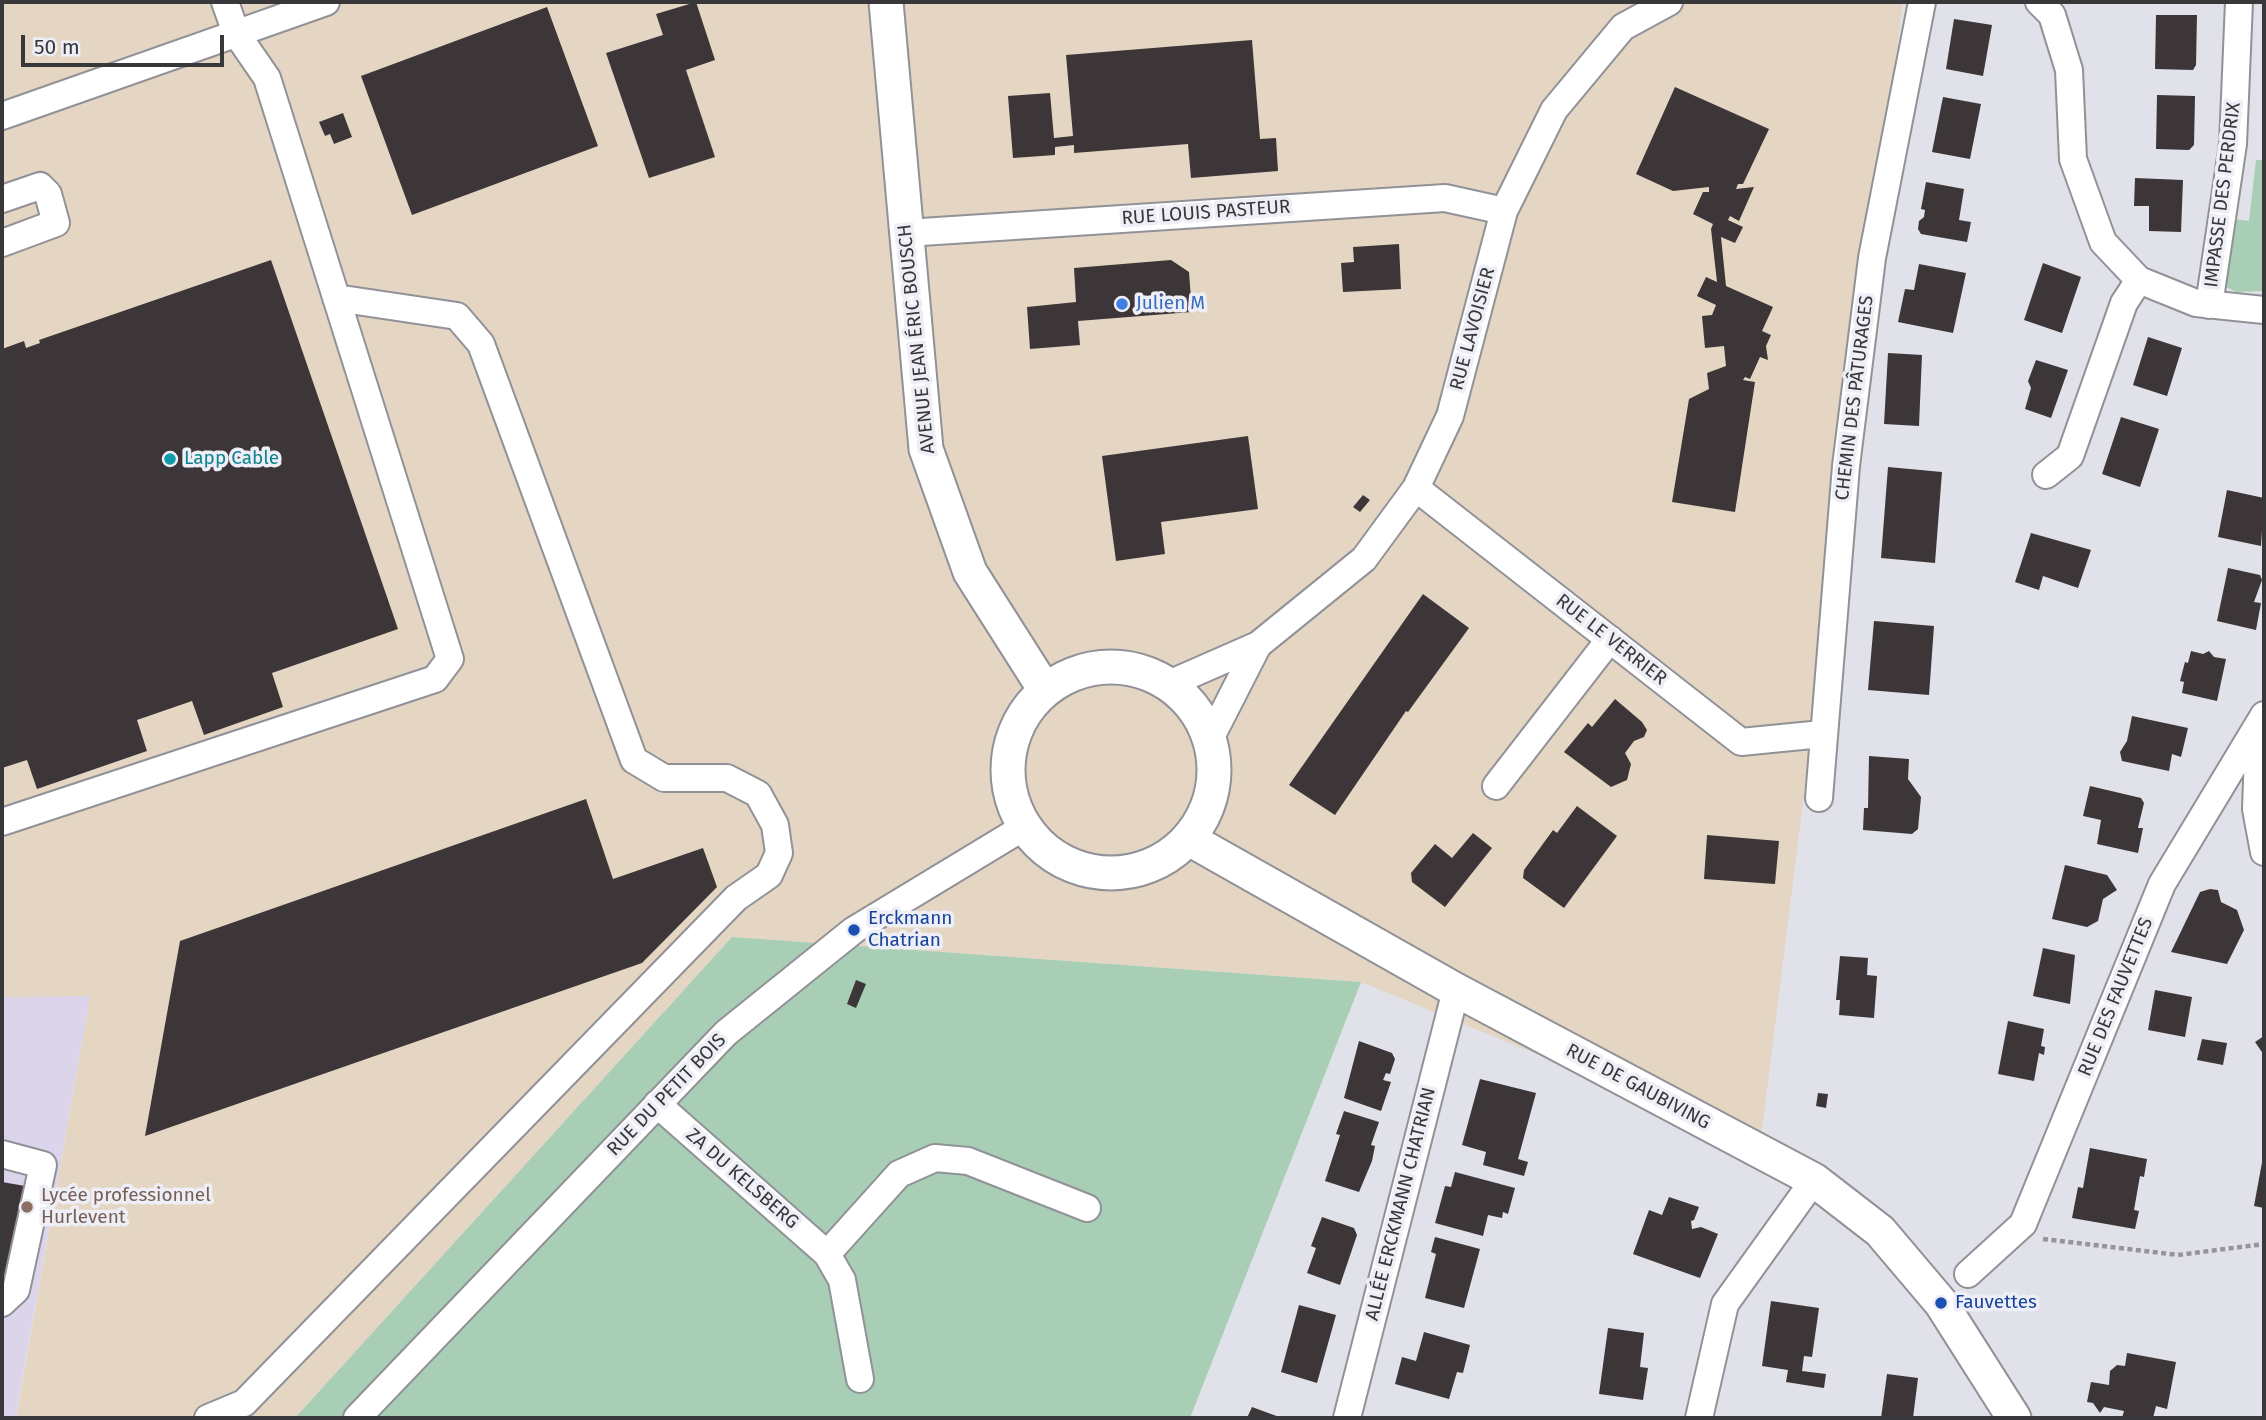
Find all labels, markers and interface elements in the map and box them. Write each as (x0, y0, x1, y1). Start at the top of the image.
scale bar (24, 21, 228, 65)
text: 50 m (34, 34, 80, 60)
street label: IMPASSE DES PERDRIX (2200, 101, 2246, 289)
street label: RUE LOUIS PASTEUR (1121, 196, 1291, 230)
street label: AVENUE JEAN ÉRIC BOUSCH (894, 223, 940, 455)
street label: RUE LAVOISIER (1446, 265, 1500, 393)
place label: Julien M (1136, 293, 1205, 315)
street label: CHEMIN DES PÂTURAGES (1831, 294, 1879, 502)
marker: Julien M (1114, 296, 1130, 312)
place label: Lapp Cable (184, 448, 279, 470)
marker: Lapp Cable (162, 451, 178, 467)
street label: RUE LE VERRIER (1551, 590, 1671, 690)
place label: Erckmann Chatrian (868, 908, 952, 952)
street label: RUE DES FAUVETTES (2074, 914, 2158, 1080)
marker: Erckmann Chatrian (846, 922, 862, 938)
street label: RUE DU PETIT BOIS (603, 1029, 731, 1161)
street label: RUE DE GAUBIVING (1562, 1039, 1714, 1135)
street label: ALLÉE ERCKMANN CHATRIAN (1361, 1085, 1441, 1323)
street label: ZA DU KELSBERG (681, 1124, 803, 1234)
place label: Lycée professionnel Hurlevent (41, 1185, 211, 1229)
marker: Lycée professionnel Hurlevent (19, 1199, 35, 1215)
place label: Fauvettes (1955, 1292, 2037, 1314)
marker: Fauvettes (1933, 1295, 1949, 1311)

